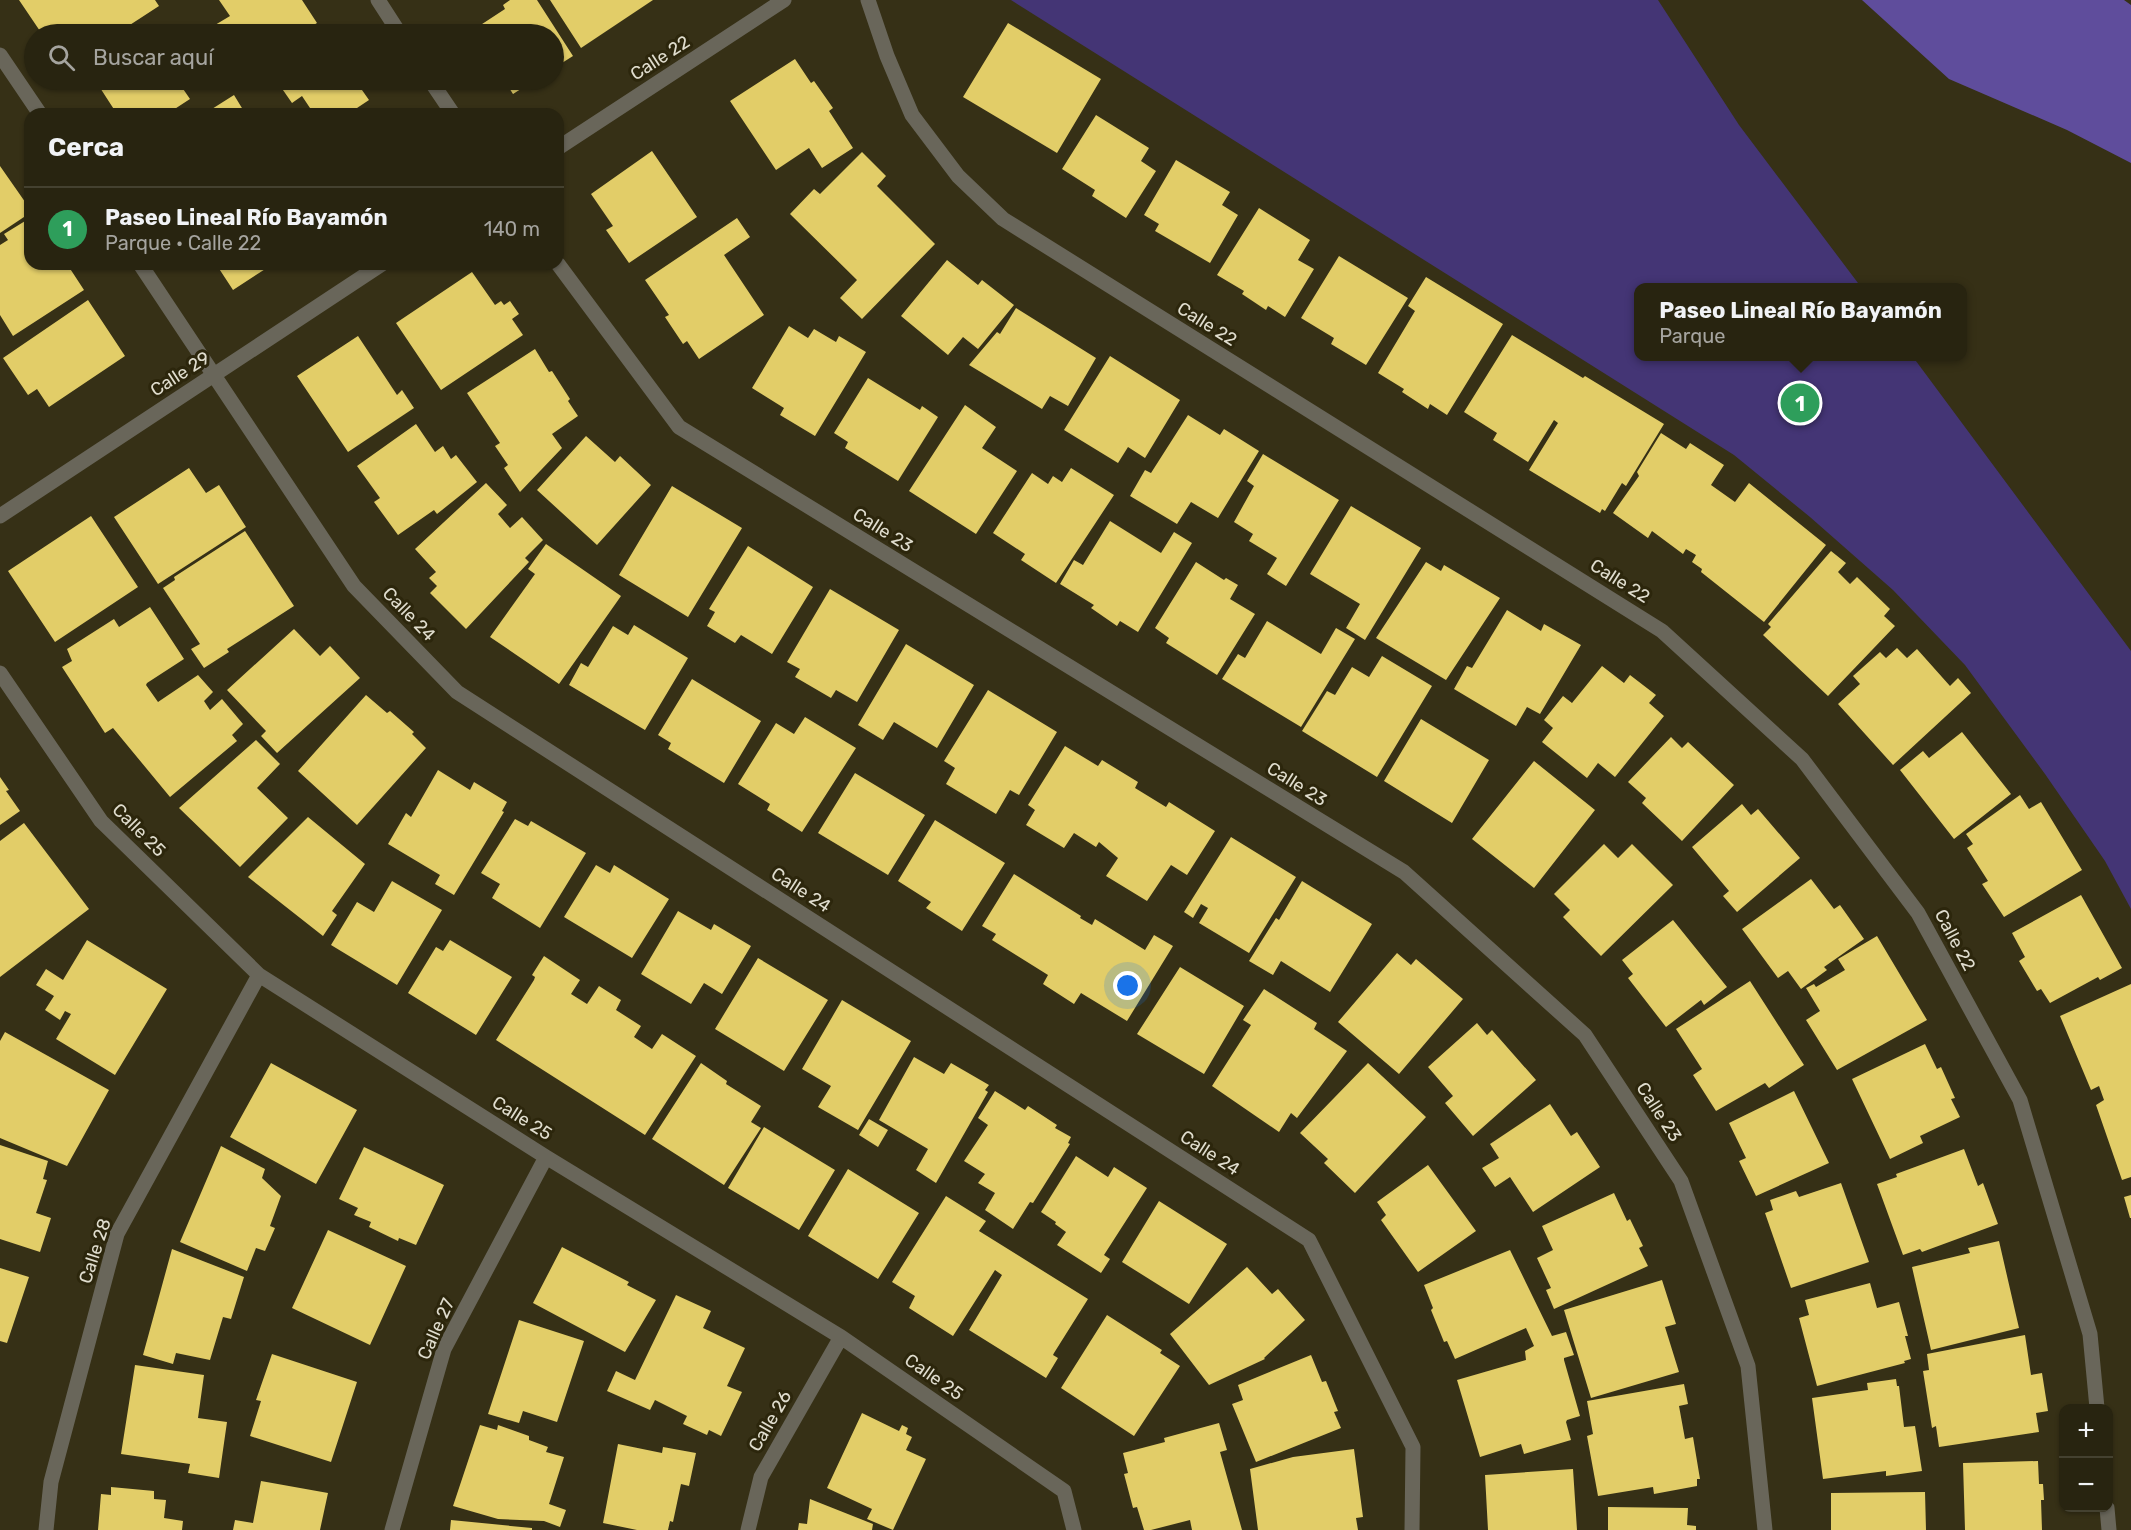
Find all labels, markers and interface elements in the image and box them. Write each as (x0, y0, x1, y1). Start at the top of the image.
search box (24, 24, 564, 90)
street label: Calle 22 (626, 31, 694, 85)
icon: search (45, 41, 78, 74)
text: Buscar aquí (93, 44, 214, 71)
text: Cerca (48, 132, 124, 163)
text: Paseo Lineal Río Bayamón (105, 204, 388, 231)
text: 1 (63, 217, 72, 241)
text: 140 m (484, 217, 540, 241)
text: Parque · Calle 22 (105, 231, 261, 255)
popup (1634, 283, 1967, 361)
street label: Calle 22 (1173, 297, 1241, 351)
text: Paseo Lineal Río Bayamón (1659, 297, 1942, 324)
text: Parque (1659, 324, 1725, 348)
street label: Calle 29 (146, 347, 214, 401)
pin: 1 (1780, 380, 1820, 426)
street label: Calle 23 (849, 503, 917, 557)
street label: Calle 22 (1586, 554, 1654, 608)
street label: Calle 24 (378, 582, 440, 646)
street label: Calle 23 (1263, 757, 1331, 811)
street label: Calle 25 (108, 799, 170, 861)
street label: Calle 24 (767, 863, 835, 917)
street label: Calle 22 (1930, 906, 1980, 974)
your location (1113, 971, 1142, 1000)
street label: Calle 23 (1632, 1078, 1686, 1146)
street label: Calle 25 (488, 1091, 556, 1145)
street label: Calle 24 (1176, 1126, 1244, 1180)
street label: Calle 28 (74, 1216, 116, 1286)
street label: Calle 27 (413, 1295, 459, 1363)
street label: Calle 25 (900, 1349, 968, 1405)
street label: Calle 26 (744, 1387, 796, 1455)
map controls (2059, 1404, 2113, 1512)
button: + (2059, 1404, 2113, 1458)
button: − (2059, 1458, 2113, 1512)

